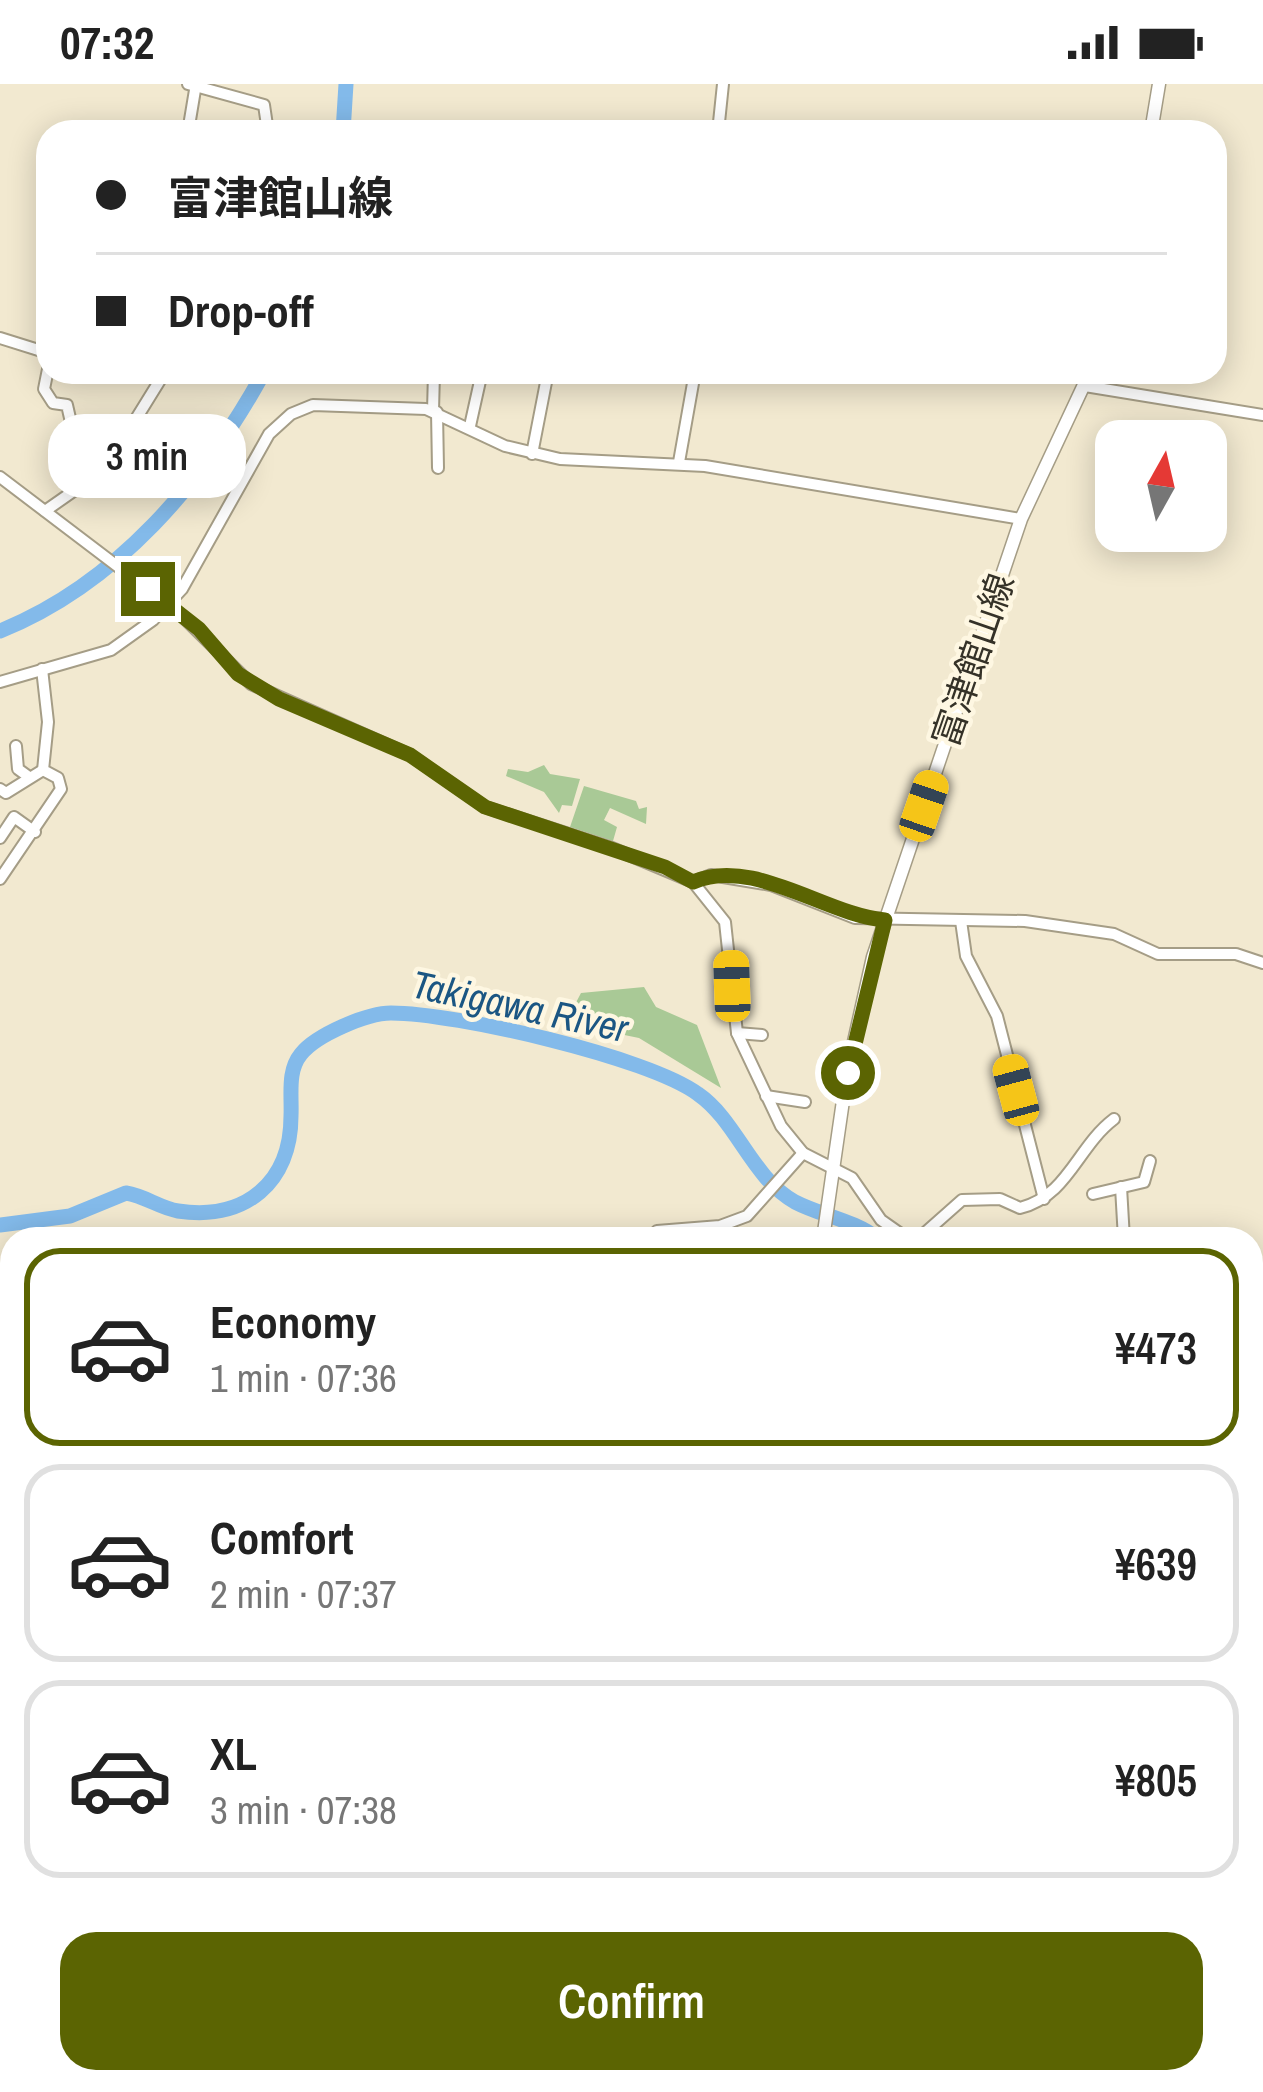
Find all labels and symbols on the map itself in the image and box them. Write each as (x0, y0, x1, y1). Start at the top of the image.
callout: 3 min (49, 415, 247, 499)
north arrow (1095, 420, 1227, 552)
route end (121, 562, 175, 616)
street label: 富津館山線 (921, 567, 1025, 753)
car (895, 766, 953, 846)
car (713, 949, 751, 1023)
water label: Takigawa River (407, 958, 634, 1055)
route start (821, 1046, 875, 1100)
car (989, 1051, 1043, 1129)

